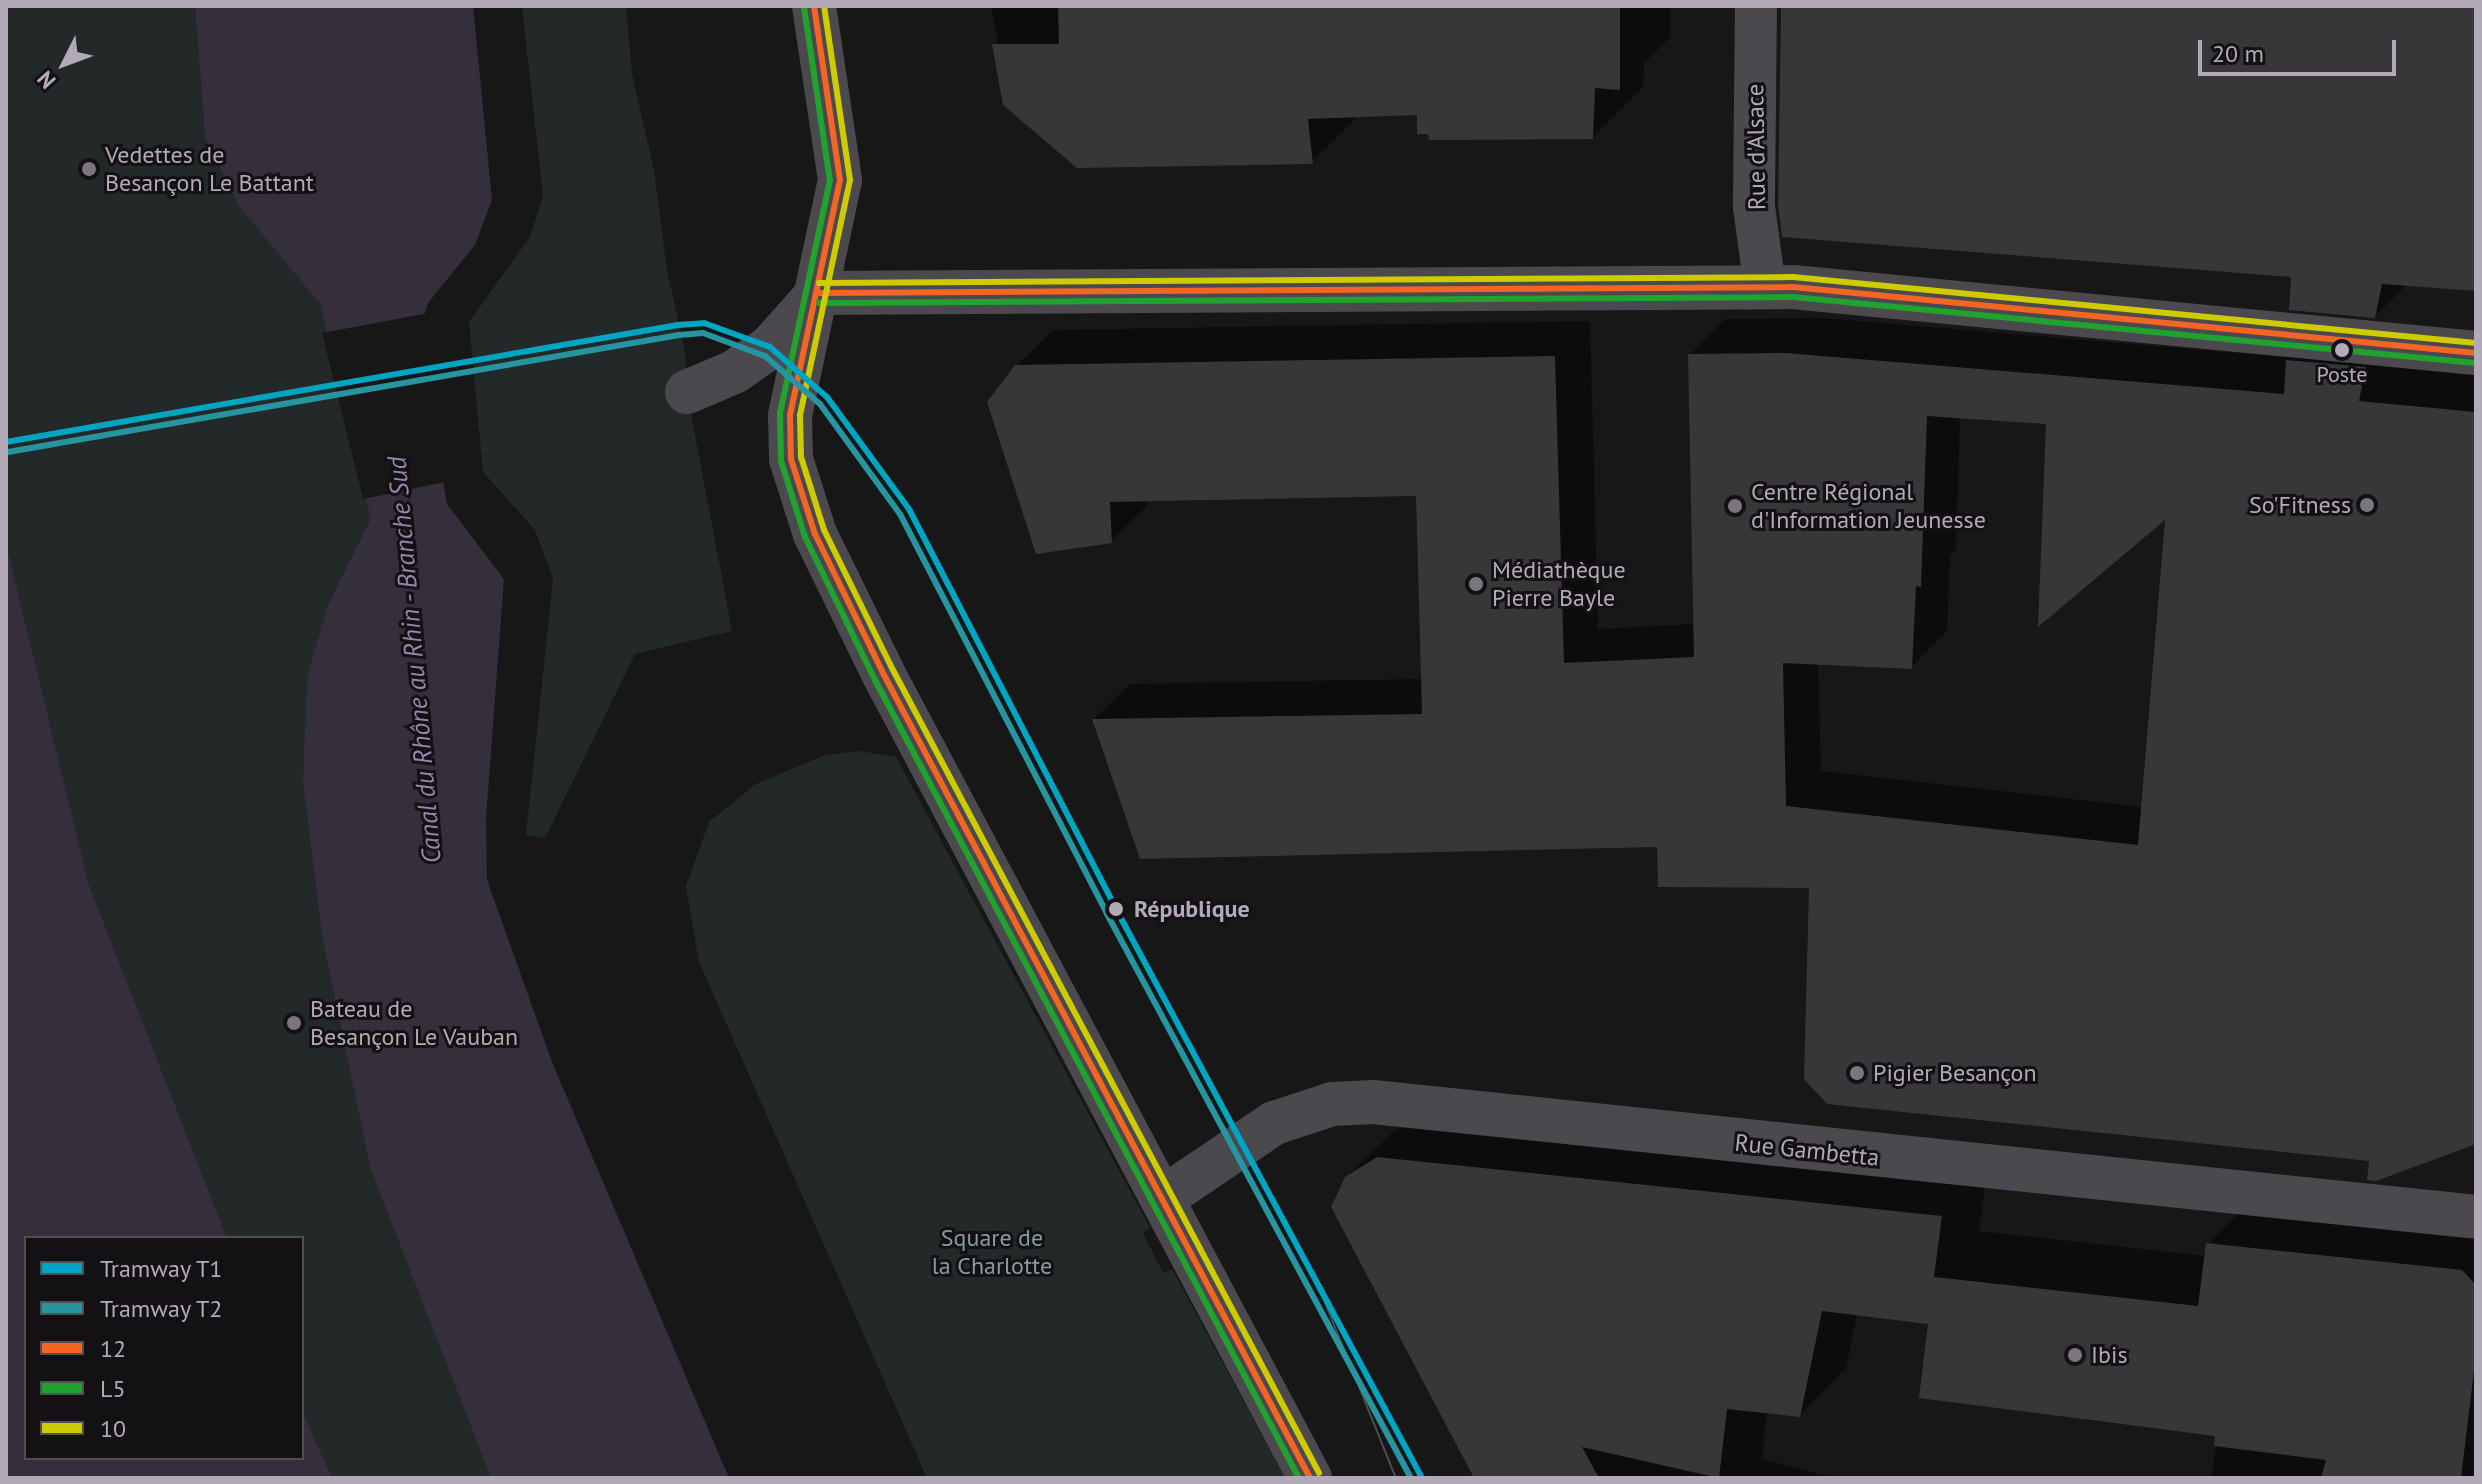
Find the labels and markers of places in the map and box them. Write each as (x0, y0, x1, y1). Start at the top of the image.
place label: Vedettes de Besançon Le Battant (105, 141, 314, 197)
marker: Vedettes de Besançon Le Battant (80, 160, 98, 178)
marker: Poste (2334, 342, 2350, 358)
place label: Poste (2317, 362, 2367, 388)
place label: Centre Régional d'Information Jeunesse (1751, 478, 1986, 534)
place label: So'Fitness (2249, 491, 2351, 519)
marker: So'Fitness (2358, 496, 2376, 514)
marker: Centre Régional d'Information Jeunesse (1726, 497, 1744, 515)
place label: Médiathèque Pierre Bayle (1492, 556, 1626, 612)
marker: Médiathèque Pierre Bayle (1467, 575, 1485, 593)
place label: République (1134, 895, 1250, 923)
marker: République (1105, 898, 1127, 920)
place label: Bateau de Besançon Le Vauban (310, 995, 519, 1051)
marker: Bateau de Besançon Le Vauban (285, 1014, 303, 1032)
place label: Pigier Besançon (1873, 1059, 2037, 1087)
marker: Pigier Besançon (1848, 1064, 1866, 1082)
place label: Ibis (2091, 1341, 2127, 1369)
marker: Ibis (2066, 1346, 2084, 1364)

